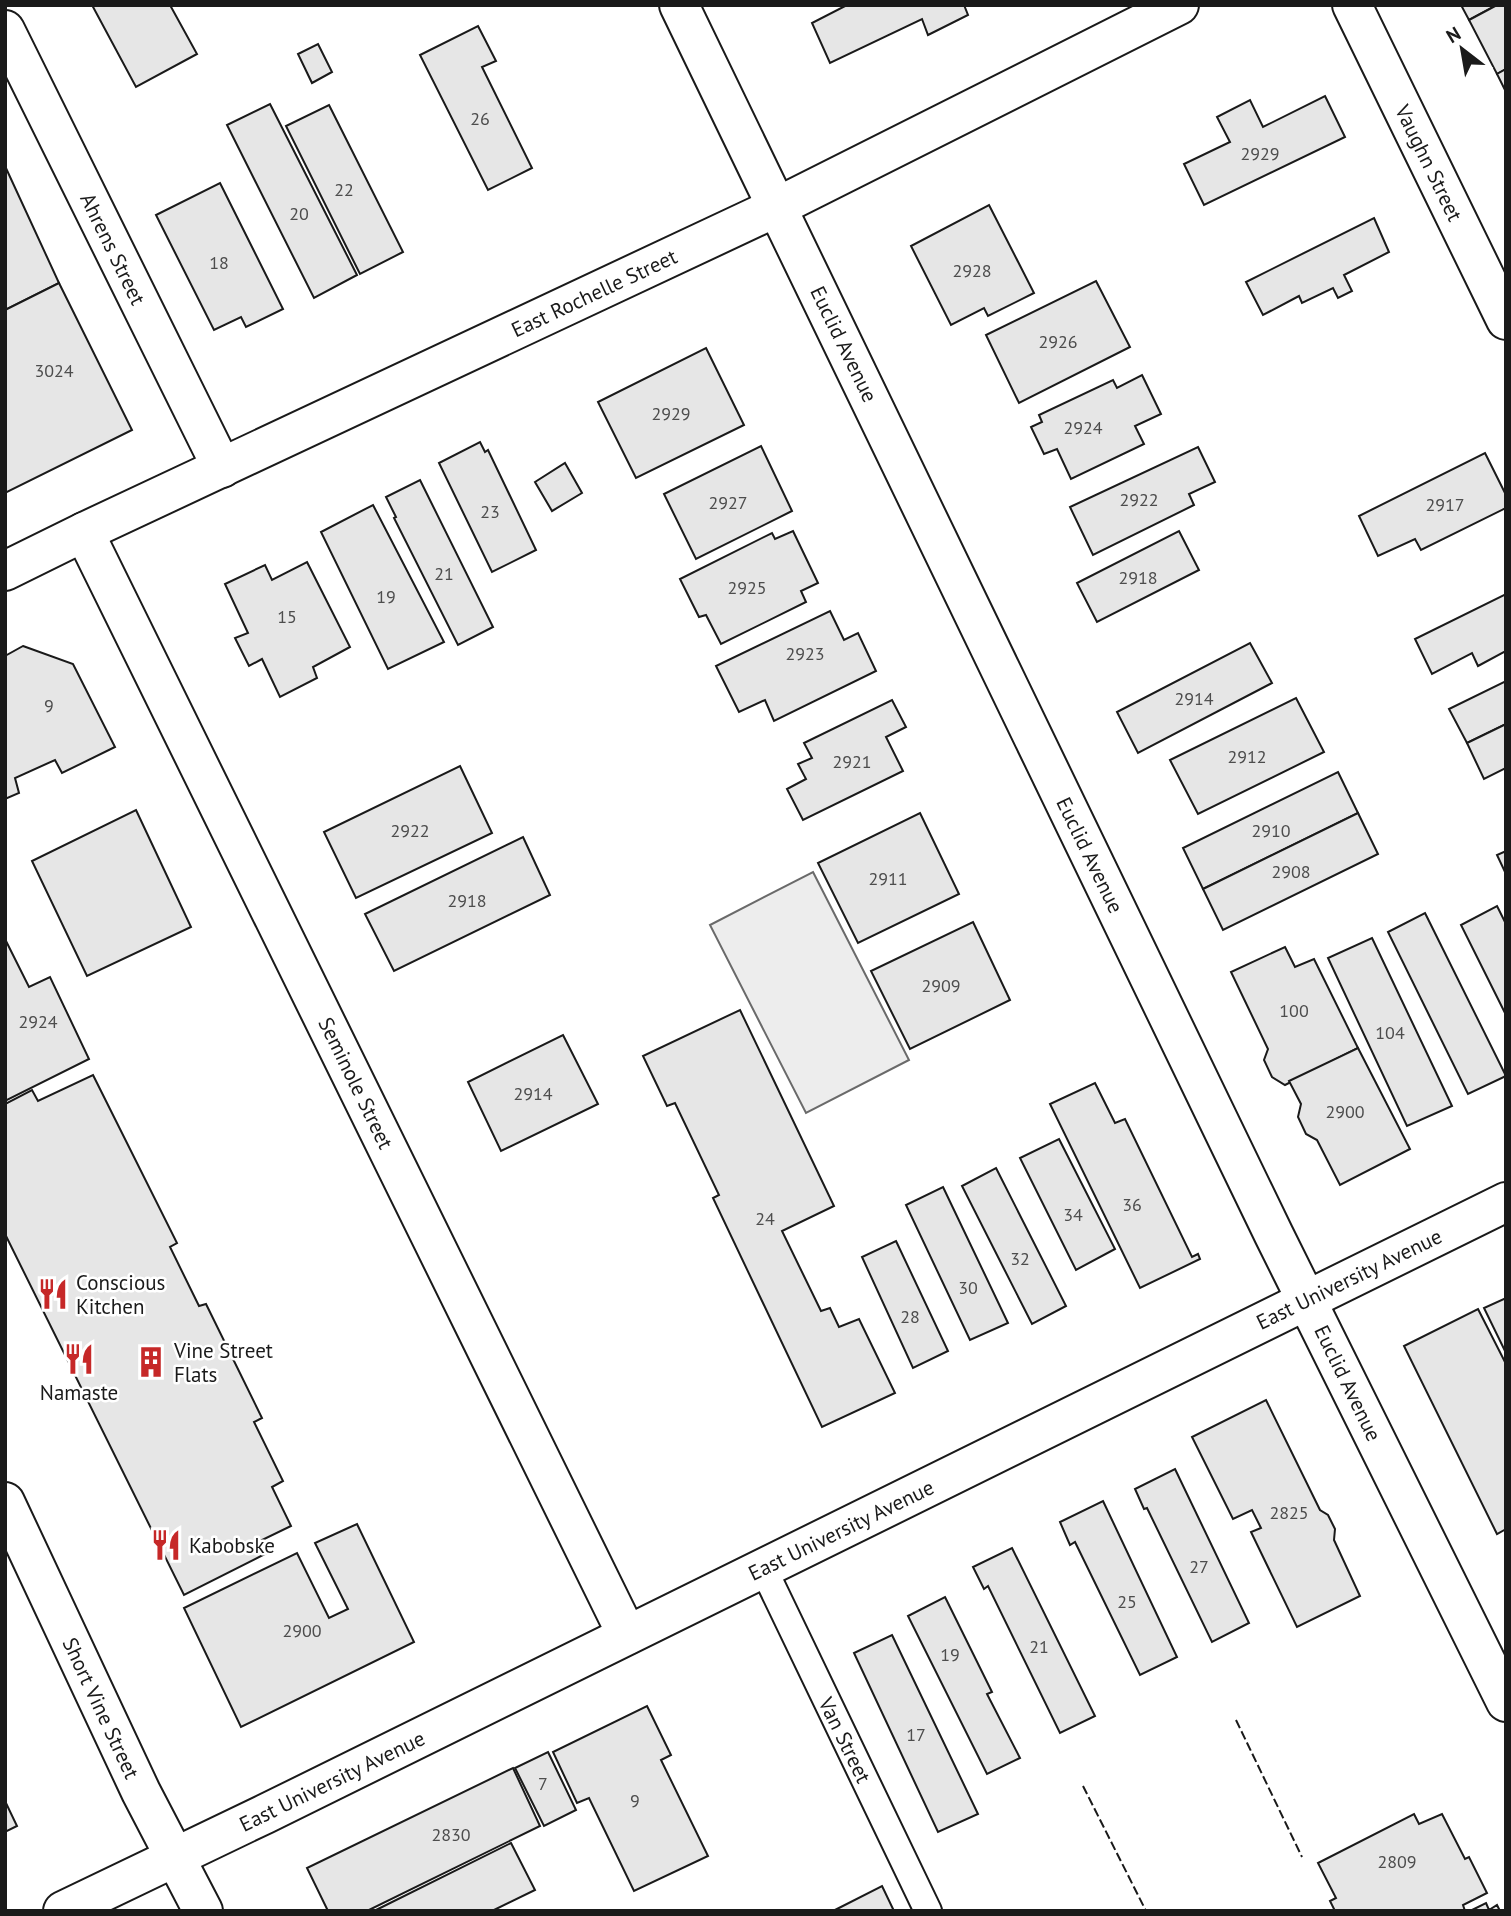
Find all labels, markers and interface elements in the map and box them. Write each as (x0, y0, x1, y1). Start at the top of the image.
north arrow (1427, 14, 1497, 84)
text: N (1442, 21, 1465, 48)
street label: Vaughn Street (1389, 100, 1469, 226)
house number: 26 (470, 107, 490, 130)
house number: 2929 (1240, 142, 1280, 165)
house number: 22 (334, 178, 354, 201)
street label: Ahrens Street (74, 189, 152, 309)
house number: 20 (289, 202, 309, 225)
street label: East Rochelle Street (507, 243, 681, 343)
house number: 18 (209, 251, 229, 274)
house number: 2928 (952, 259, 992, 282)
street label: Euclid Avenue (804, 282, 884, 406)
house number: 2926 (1038, 330, 1078, 353)
house number: 3024 (34, 359, 74, 382)
house number: 2929 (651, 402, 691, 425)
house number: 2924 (1063, 416, 1103, 439)
house number: 2922 (1119, 488, 1159, 511)
house number: 2927 (708, 491, 748, 514)
house number: 2917 (1425, 493, 1465, 516)
house number: 23 (480, 500, 500, 523)
house number: 21 (434, 562, 454, 585)
house number: 2918 (1118, 566, 1158, 589)
house number: 2925 (727, 576, 767, 599)
house number: 19 (376, 585, 396, 608)
house number: 15 (277, 605, 297, 628)
house number: 2923 (785, 642, 825, 665)
house number: 2914 (1174, 687, 1214, 710)
house number: 9 (44, 694, 54, 717)
house number: 2912 (1227, 745, 1267, 768)
house number: 2921 (832, 750, 872, 773)
street label: Euclid Avenue (1050, 793, 1130, 917)
house number: 2922 (390, 819, 430, 842)
house number: 2910 (1251, 819, 1291, 842)
house number: 2908 (1271, 860, 1311, 883)
house number: 2911 (868, 867, 908, 890)
house number: 2918 (447, 889, 487, 912)
house number: 2909 (921, 974, 961, 997)
house number: 100 (1279, 999, 1309, 1022)
house number: 2924 (18, 1010, 58, 1033)
street label: Seminole Street (312, 1013, 400, 1153)
house number: 104 (1375, 1021, 1405, 1044)
house number: 2914 (513, 1082, 553, 1105)
house number: 2900 (1325, 1100, 1365, 1123)
house number: 36 (1122, 1193, 1142, 1216)
house number: 34 (1063, 1203, 1083, 1226)
house number: 24 (755, 1207, 775, 1230)
street label: East University Avenue (1252, 1222, 1446, 1336)
house number: 32 (1010, 1247, 1030, 1270)
place label: Conscious Kitchen (76, 1269, 165, 1320)
house number: 30 (958, 1276, 978, 1299)
restaurant icon: Conscious Kitchen (36, 1277, 70, 1311)
house number: 28 (900, 1305, 920, 1328)
street label: Euclid Avenue (1308, 1321, 1388, 1445)
place label: Vine Street Flats (173, 1337, 273, 1388)
restaurant icon: Namaste (62, 1342, 96, 1376)
building icon: Vine Street Flats (134, 1345, 168, 1379)
place label: Namaste (40, 1379, 118, 1406)
street label: East University Avenue (744, 1473, 938, 1587)
house number: 2825 (1269, 1501, 1309, 1524)
restaurant icon: Kabobske (149, 1528, 183, 1562)
place label: Kabobske (189, 1532, 275, 1559)
house number: 27 (1189, 1555, 1209, 1578)
house number: 25 (1117, 1590, 1137, 1613)
house number: 2900 (282, 1619, 322, 1642)
street label: Short Vine Street (56, 1633, 146, 1783)
house number: 21 (1029, 1635, 1049, 1658)
house number: 19 (940, 1643, 960, 1666)
street label: Van Street (812, 1692, 877, 1787)
house number: 17 (906, 1723, 926, 1746)
street label: East University Avenue (235, 1724, 429, 1838)
house number: 7 (538, 1772, 548, 1795)
house number: 9 (630, 1789, 640, 1812)
house number: 2830 (431, 1823, 471, 1846)
house number: 2809 (1377, 1850, 1417, 1873)

